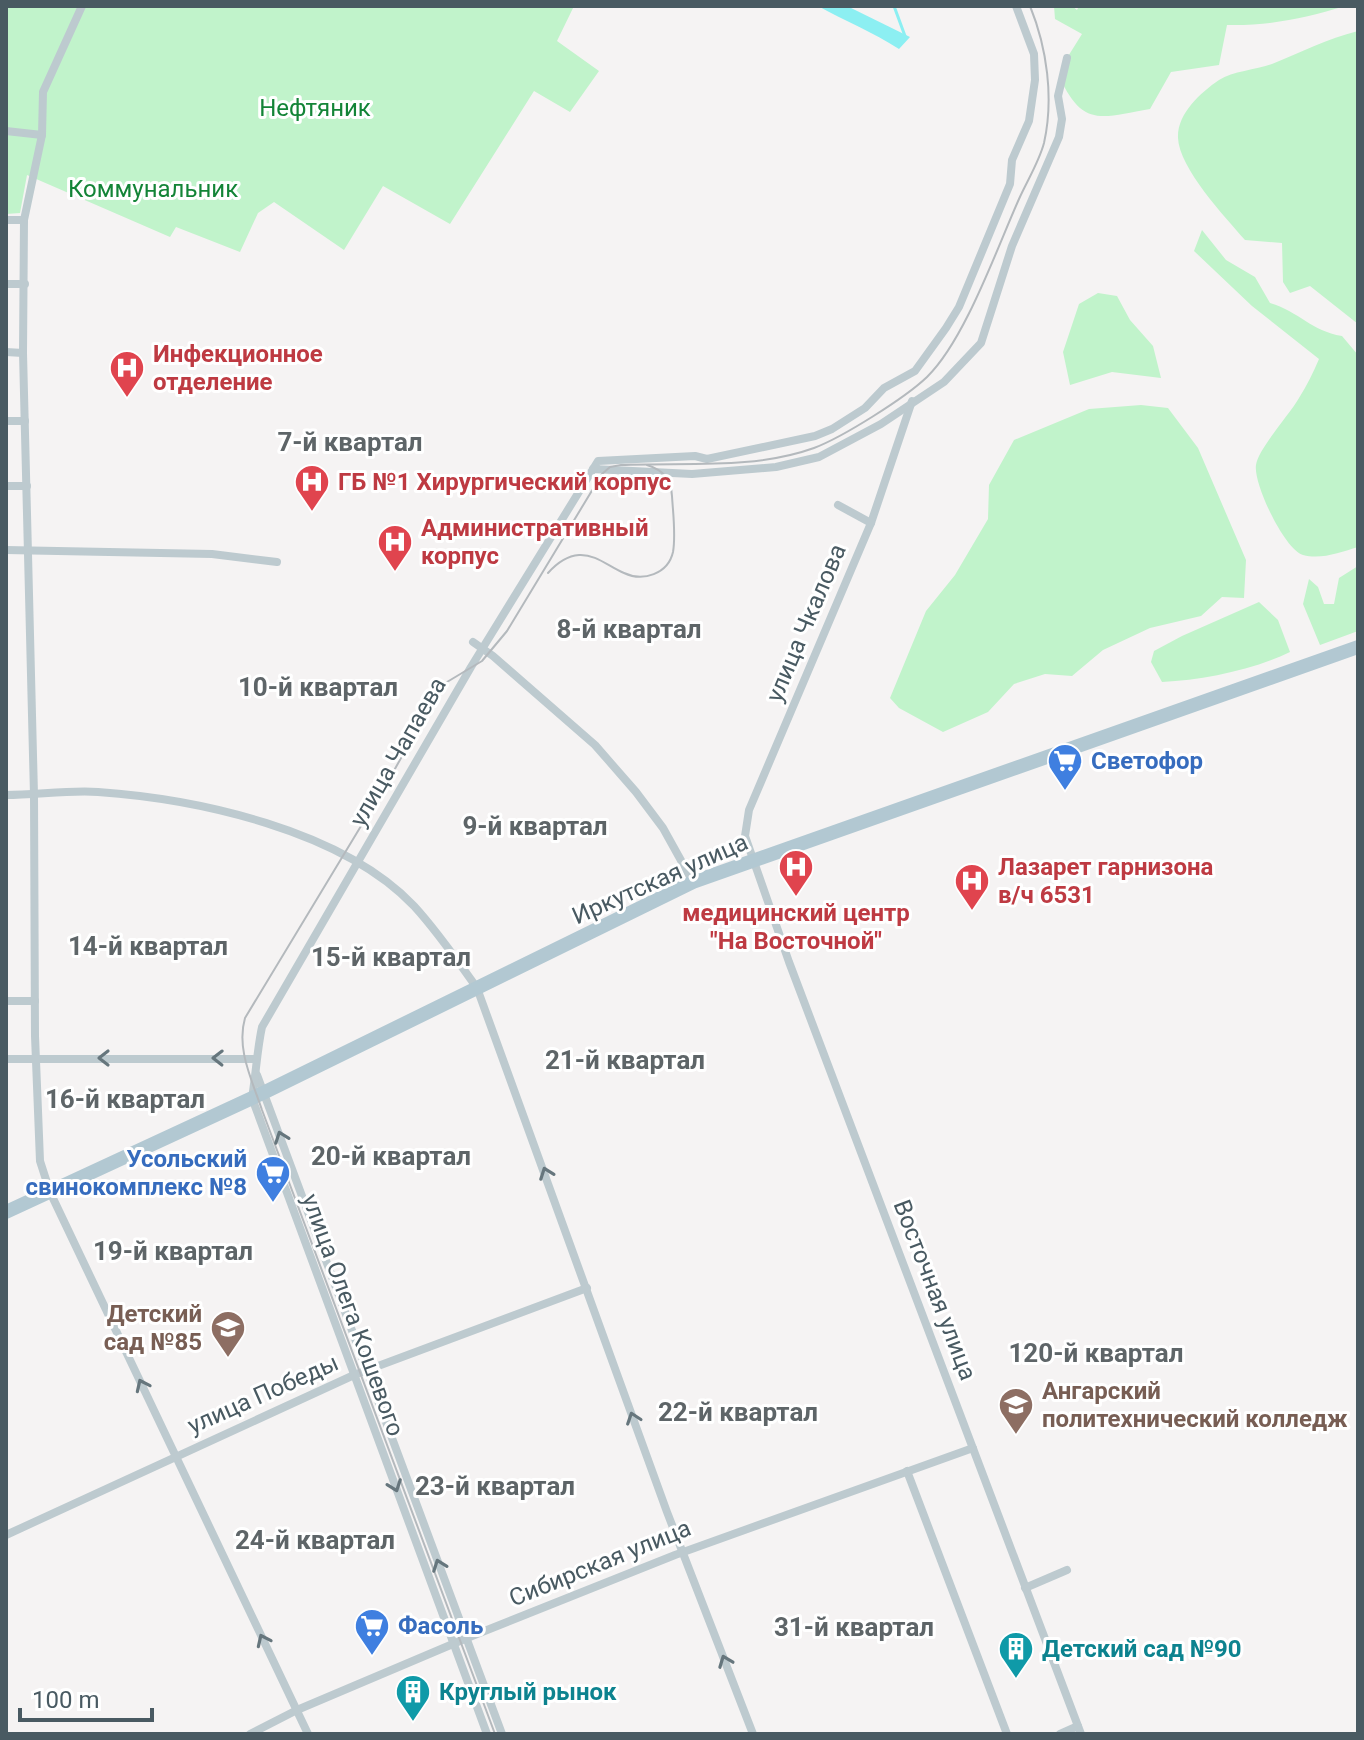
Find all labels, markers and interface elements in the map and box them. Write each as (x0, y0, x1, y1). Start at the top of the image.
park label: Нефтяник (259, 94, 371, 122)
park label: Коммунальник (68, 175, 238, 203)
place label: Инфекционное отделение (153, 340, 323, 396)
hospital icon: Инфекционное отделение (108, 349, 146, 399)
district label: 7-й квартал (277, 427, 423, 457)
hospital icon: ГБ №1 Хирургический корпус (293, 463, 331, 513)
place label: ГБ №1 Хирургический корпус (338, 468, 671, 496)
place label: Административный корпус (421, 514, 648, 570)
hospital icon: Административный корпус (376, 523, 414, 573)
street label: улица Чкалова (760, 540, 852, 706)
district label: 8-й квартал (556, 614, 702, 644)
district label: 10-й квартал (238, 672, 398, 702)
street label: улица Чапаева (344, 672, 452, 832)
supermarket icon: Светофор (1046, 742, 1084, 792)
place label: Светофор (1091, 747, 1203, 775)
district label: 9-й квартал (462, 811, 608, 841)
street label: Иркутская улица (568, 828, 752, 930)
hospital icon: медицинский центр "На Восточной" (777, 848, 815, 898)
place label: Лазарет гарнизона в/ч 6531 (998, 853, 1214, 909)
hospital icon: Лазарет гарнизона в/ч 6531 (953, 862, 991, 912)
place label: медицинский центр "На Восточной" (682, 899, 910, 955)
district label: 14-й квартал (68, 931, 228, 961)
district label: 15-й квартал (311, 942, 471, 972)
district label: 21-й квартал (545, 1045, 705, 1075)
one-way arrow (97, 1049, 110, 1067)
one-way arrow (211, 1049, 224, 1067)
district label: 16-й квартал (45, 1084, 205, 1114)
one-way arrow (274, 1131, 291, 1145)
district label: 20-й квартал (311, 1141, 471, 1171)
place label: Усольский свинокомплекс №8 (25, 1145, 247, 1201)
supermarket icon: Усольский свинокомплекс №8 (254, 1154, 292, 1204)
one-way arrow (539, 1167, 555, 1181)
street label: улица Олега Кошевого (296, 1190, 410, 1440)
street label: Восточная улица (888, 1196, 982, 1384)
district label: 19-й квартал (93, 1236, 253, 1266)
place label: Детский сад №85 (104, 1300, 202, 1356)
school or university icon: Детский сад №85 (209, 1309, 247, 1359)
district label: 120-й квартал (1008, 1338, 1184, 1368)
street label: улица Победы (183, 1348, 343, 1440)
place label: Ангарский политехнический колледж (1042, 1377, 1348, 1433)
one-way arrow (136, 1378, 152, 1393)
school or university icon: Ангарский политехнический колледж (997, 1386, 1035, 1436)
district label: 22-й квартал (658, 1397, 818, 1427)
one-way arrow (627, 1412, 643, 1426)
district label: 23-й квартал (415, 1471, 575, 1501)
one-way arrow (385, 1478, 402, 1492)
street label: Сибирская улица (505, 1514, 695, 1612)
district label: 24-й квартал (235, 1525, 395, 1555)
one-way arrow (432, 1559, 449, 1573)
supermarket icon: Фасоль (353, 1607, 391, 1657)
place label: Фасоль (398, 1612, 483, 1640)
district label: 31-й квартал (774, 1612, 934, 1642)
building icon: Детский сад №90 (997, 1630, 1035, 1680)
one-way arrow (257, 1633, 273, 1648)
place label: Детский сад №90 (1042, 1635, 1242, 1663)
one-way arrow (718, 1655, 735, 1669)
scale bar (20, 1672, 152, 1722)
building icon: Круглый рынок (394, 1673, 432, 1723)
place label: Круглый рынок (439, 1678, 617, 1706)
text: 100 m (32, 1686, 99, 1714)

